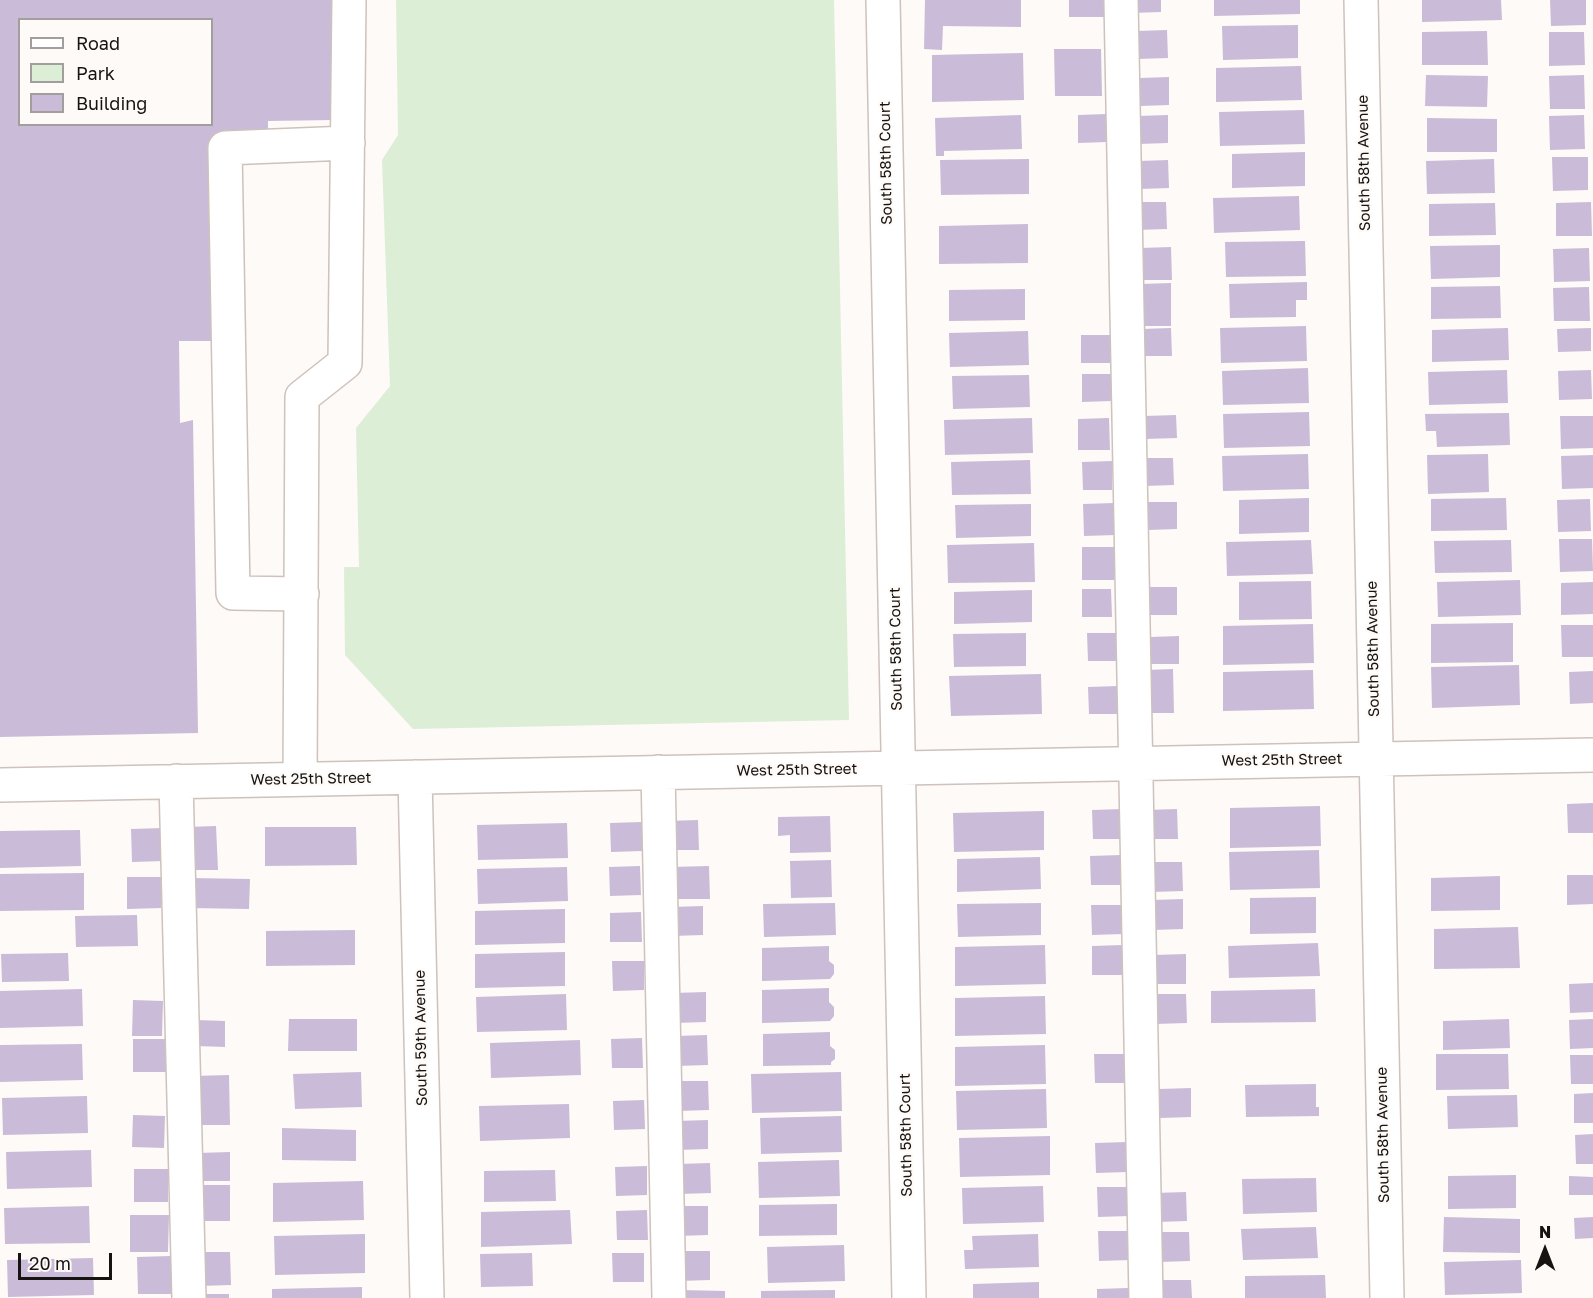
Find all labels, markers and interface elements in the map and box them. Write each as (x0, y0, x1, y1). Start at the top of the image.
legend (18, 18, 213, 126)
text: Road (76, 32, 120, 54)
text: Park (76, 62, 115, 84)
text: Building (76, 92, 147, 114)
street label: South 58th Avenue (1354, 95, 1374, 231)
street label: South 58th Court (876, 101, 896, 225)
street label: South 58th Avenue (1363, 581, 1383, 717)
street label: South 58th Court (886, 587, 906, 711)
street label: West 25th Street (1221, 750, 1343, 770)
street label: West 25th Street (736, 760, 858, 780)
street label: West 25th Street (250, 769, 372, 789)
street label: South 59th Avenue (411, 970, 431, 1106)
street label: South 58th Avenue (1373, 1067, 1393, 1203)
street label: South 58th Court (896, 1073, 916, 1197)
north arrow (1515, 1220, 1575, 1280)
text: N (1539, 1222, 1551, 1242)
scale bar (21, 1241, 116, 1279)
text: 20 m (29, 1252, 71, 1274)

